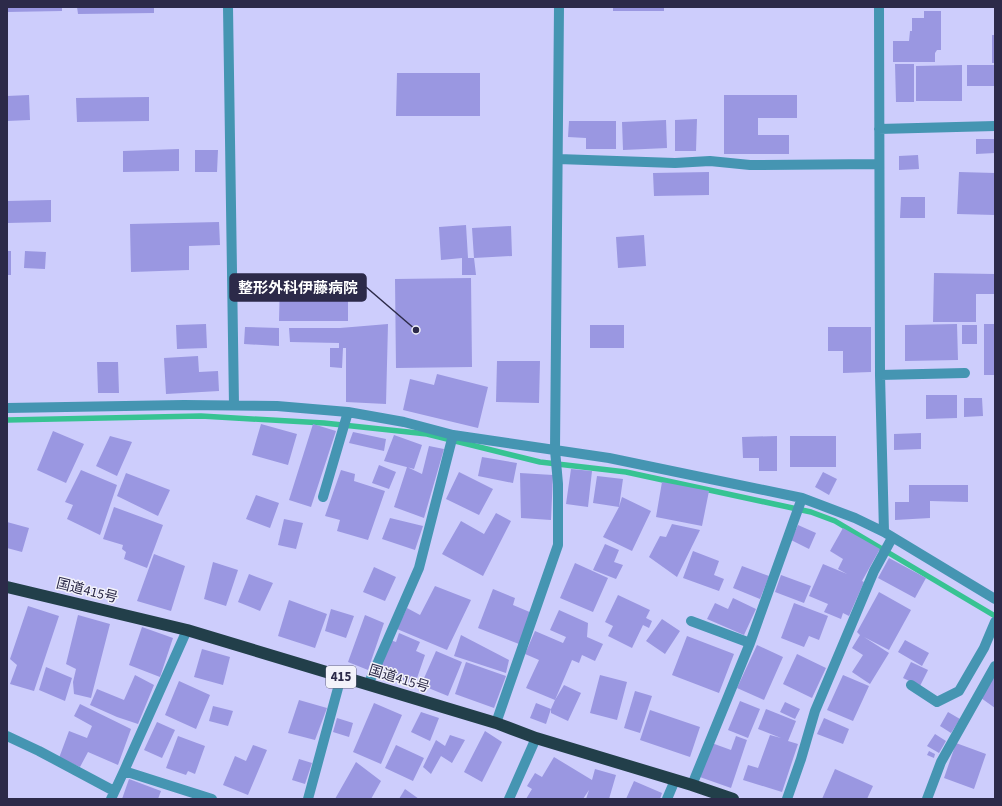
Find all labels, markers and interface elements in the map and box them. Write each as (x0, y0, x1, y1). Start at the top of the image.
callout: 整形外科伊藤病院 (230, 274, 366, 301)
text: 整形外科伊藤病院 (238, 278, 358, 299)
street label: 国道415号 (54, 574, 120, 608)
street label: 国道415号 (366, 660, 432, 698)
road number: 415 (326, 666, 356, 688)

